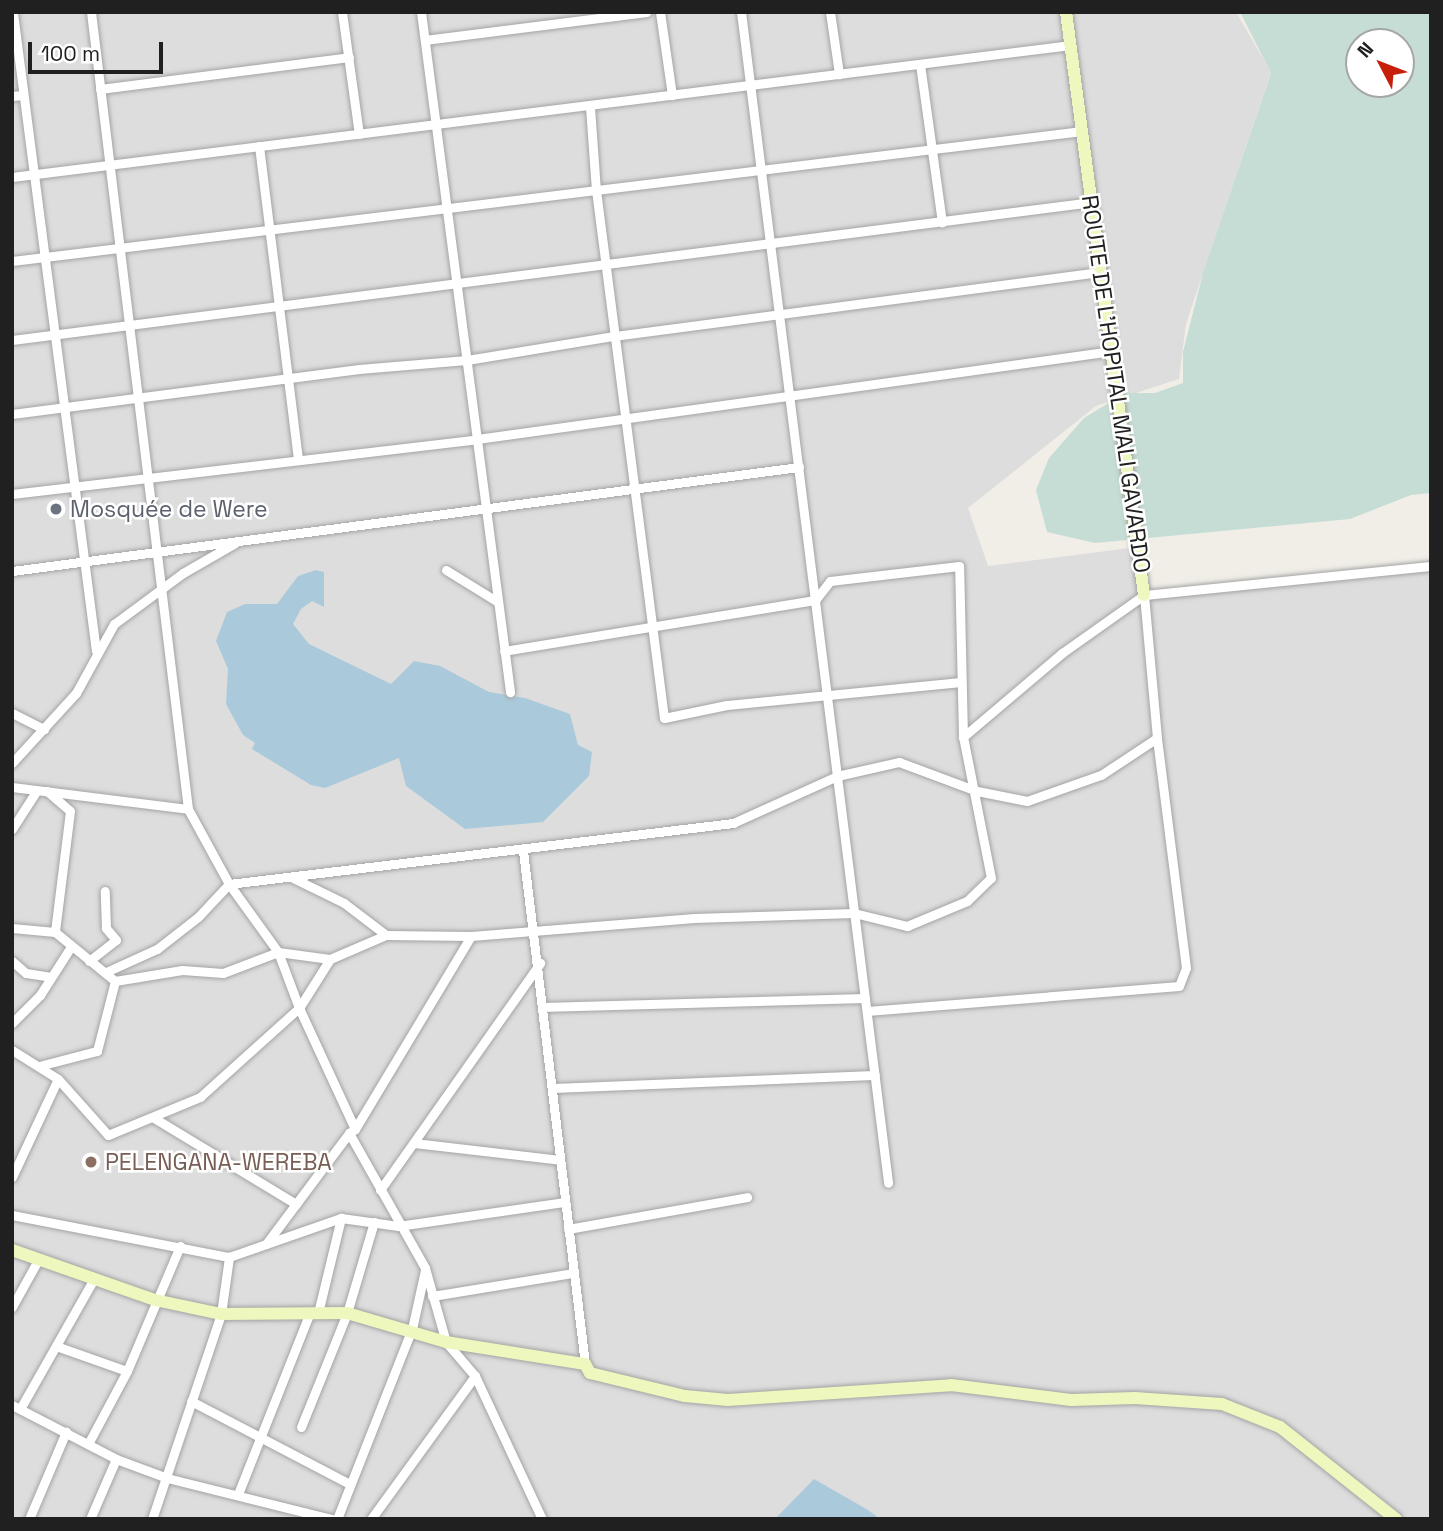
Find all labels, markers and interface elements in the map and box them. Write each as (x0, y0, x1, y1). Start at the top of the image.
scale bar (32, 28, 166, 72)
north arrow (1345, 28, 1415, 98)
text: N (1352, 37, 1379, 63)
text: 100 m (41, 40, 100, 67)
street label: ROUTE DE L'HOPITAL MALI GAVARDO (1076, 193, 1156, 575)
place label: Mosquée de Were (70, 495, 268, 523)
marker: Mosquée de Were (48, 501, 64, 517)
place label: PELENGANA-WEREBA (105, 1148, 332, 1176)
marker: PELENGANA-WEREBA (83, 1154, 99, 1170)

